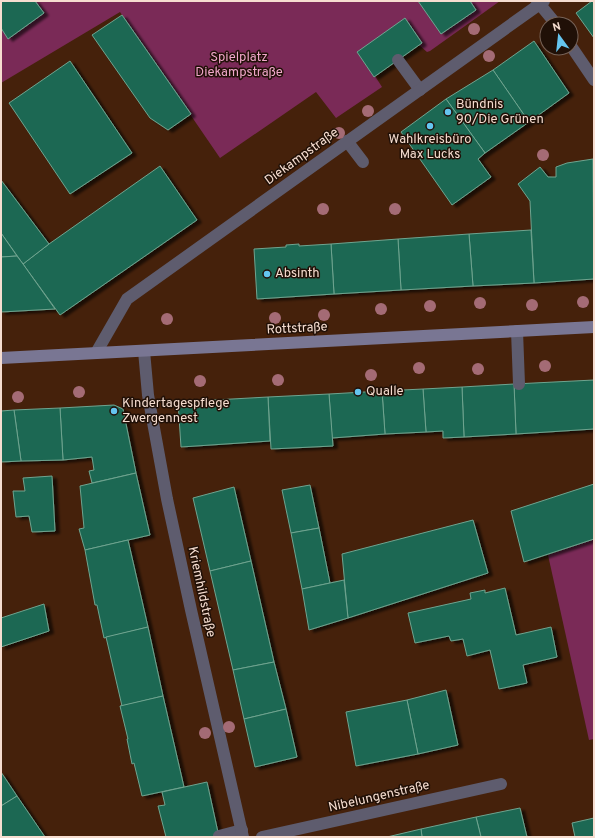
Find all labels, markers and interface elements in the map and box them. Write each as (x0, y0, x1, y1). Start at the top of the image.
north arrow (539, 16, 579, 56)
text: N (551, 20, 562, 35)
park label: Spielplatz Diekampstraße (195, 50, 283, 81)
place label: Bündnis 90/Die Grünen (456, 97, 544, 128)
marker: Bündnis 90/Die Grünen (443, 107, 453, 117)
marker: Wahlkreisbüro Max Lucks (425, 121, 435, 131)
street label: Diekampstraße (262, 125, 342, 189)
place label: Wahlkreisbüro Max Lucks (389, 132, 471, 163)
place label: Absinth (275, 266, 320, 282)
marker: Absinth (262, 269, 272, 279)
street label: Rottstraße (266, 319, 328, 339)
place label: Qualle (366, 384, 404, 400)
marker: Qualle (353, 387, 363, 397)
place label: Kindertagespflege Zwergennest (122, 396, 230, 427)
marker: Kindertagespflege Zwergennest (109, 406, 119, 416)
street label: Kriemhildstraße (184, 545, 218, 639)
street label: Nibelungenstraße (327, 778, 431, 816)

